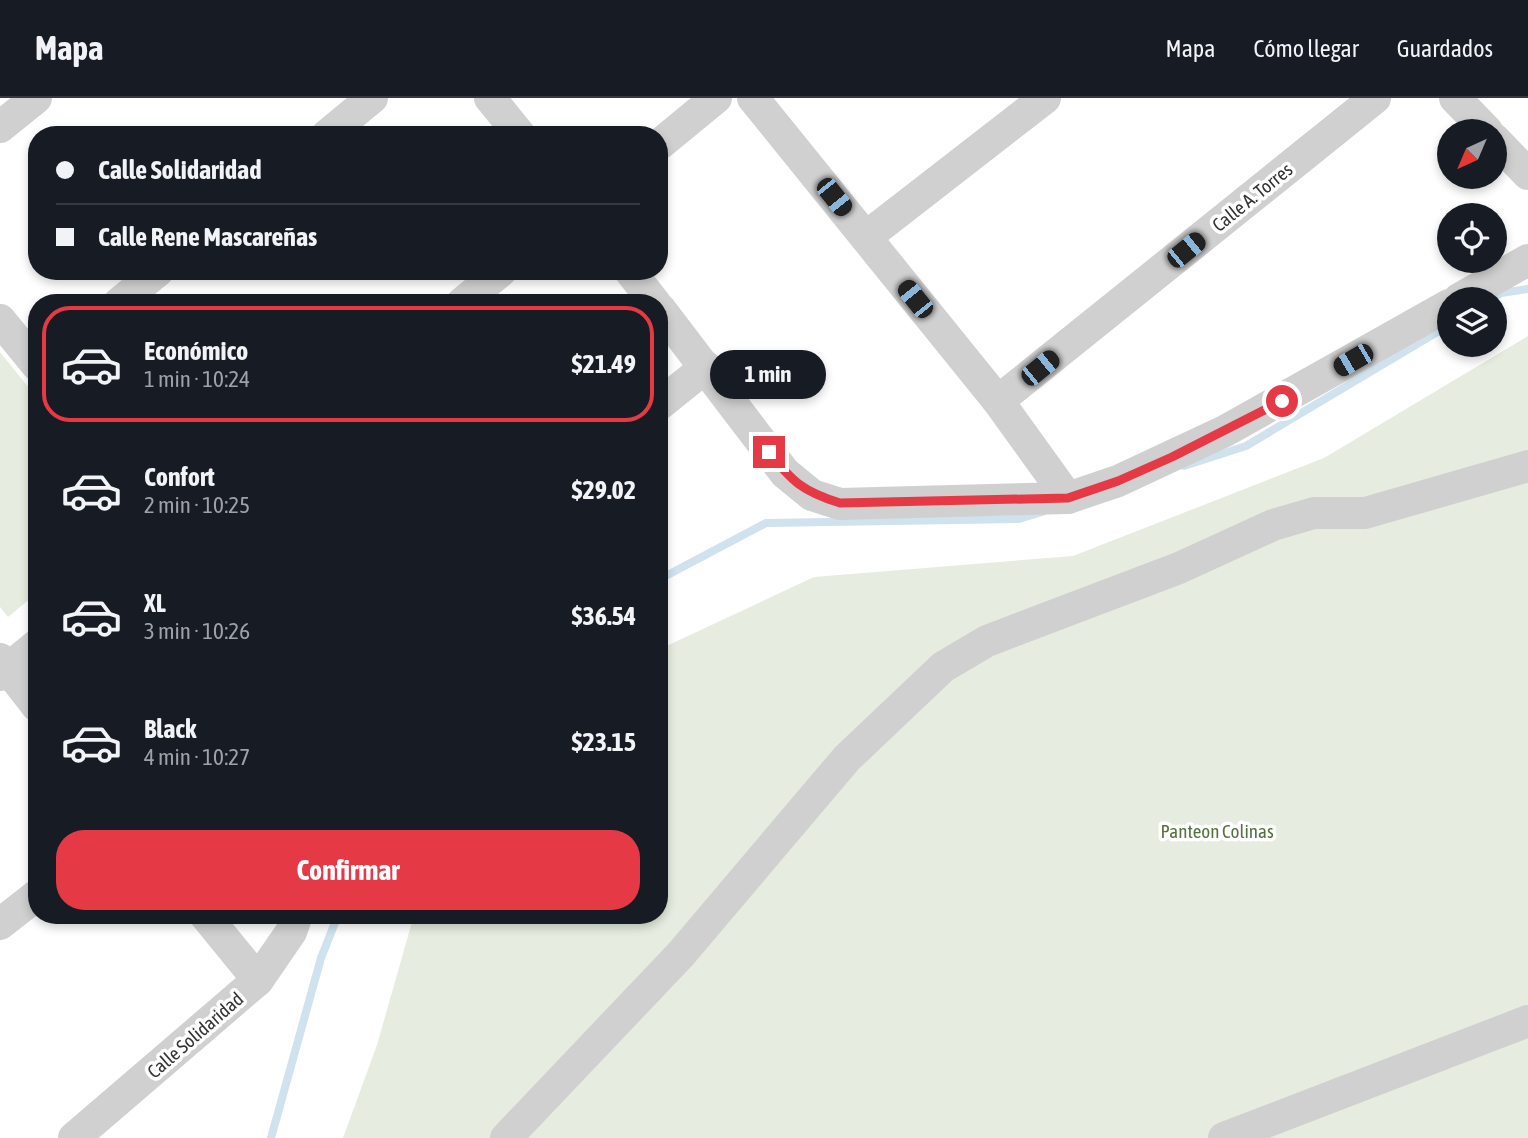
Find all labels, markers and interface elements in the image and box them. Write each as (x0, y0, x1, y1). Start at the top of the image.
text: Mapa (35, 29, 103, 67)
text: Mapa (1166, 35, 1215, 62)
text: Cómo llegar (1253, 35, 1359, 62)
text: Guardados (1397, 35, 1493, 62)
north arrow (1437, 119, 1507, 189)
map controls (1437, 119, 1507, 357)
text: Calle Solidaridad (98, 155, 262, 185)
street label: Calle A. Torres (1208, 158, 1297, 236)
car (813, 174, 856, 220)
button: locate (1437, 203, 1507, 273)
text: Calle Rene Mascareñas (98, 222, 317, 252)
car (1164, 229, 1209, 271)
car (894, 276, 937, 322)
button: layers (1437, 287, 1507, 357)
icon: car (60, 333, 123, 396)
text: Económico (144, 336, 248, 366)
car (1330, 340, 1377, 380)
car (1018, 347, 1063, 389)
text: $21.49 (572, 349, 636, 379)
callout: 1 min (711, 350, 827, 400)
text: 1 min (745, 361, 791, 387)
text: 1 min · 10:24 (144, 366, 250, 392)
route start (1266, 385, 1298, 417)
route end (753, 436, 785, 468)
icon: car (60, 459, 123, 522)
text: Confort (144, 462, 215, 492)
text: $29.02 (572, 475, 636, 505)
text: 2 min · 10:25 (144, 492, 250, 518)
icon: car (60, 585, 123, 648)
text: XL (144, 588, 166, 618)
text: $36.54 (572, 601, 636, 631)
text: 3 min · 10:26 (144, 618, 250, 644)
icon: car (60, 711, 123, 774)
text: Black (144, 714, 196, 744)
text: $23.15 (572, 727, 636, 757)
text: 4 min · 10:27 (144, 744, 250, 770)
park label: Panteon Colinas (1160, 820, 1274, 842)
button: Confirmar (56, 830, 640, 910)
street label: Calle Solidaridad (143, 988, 247, 1082)

